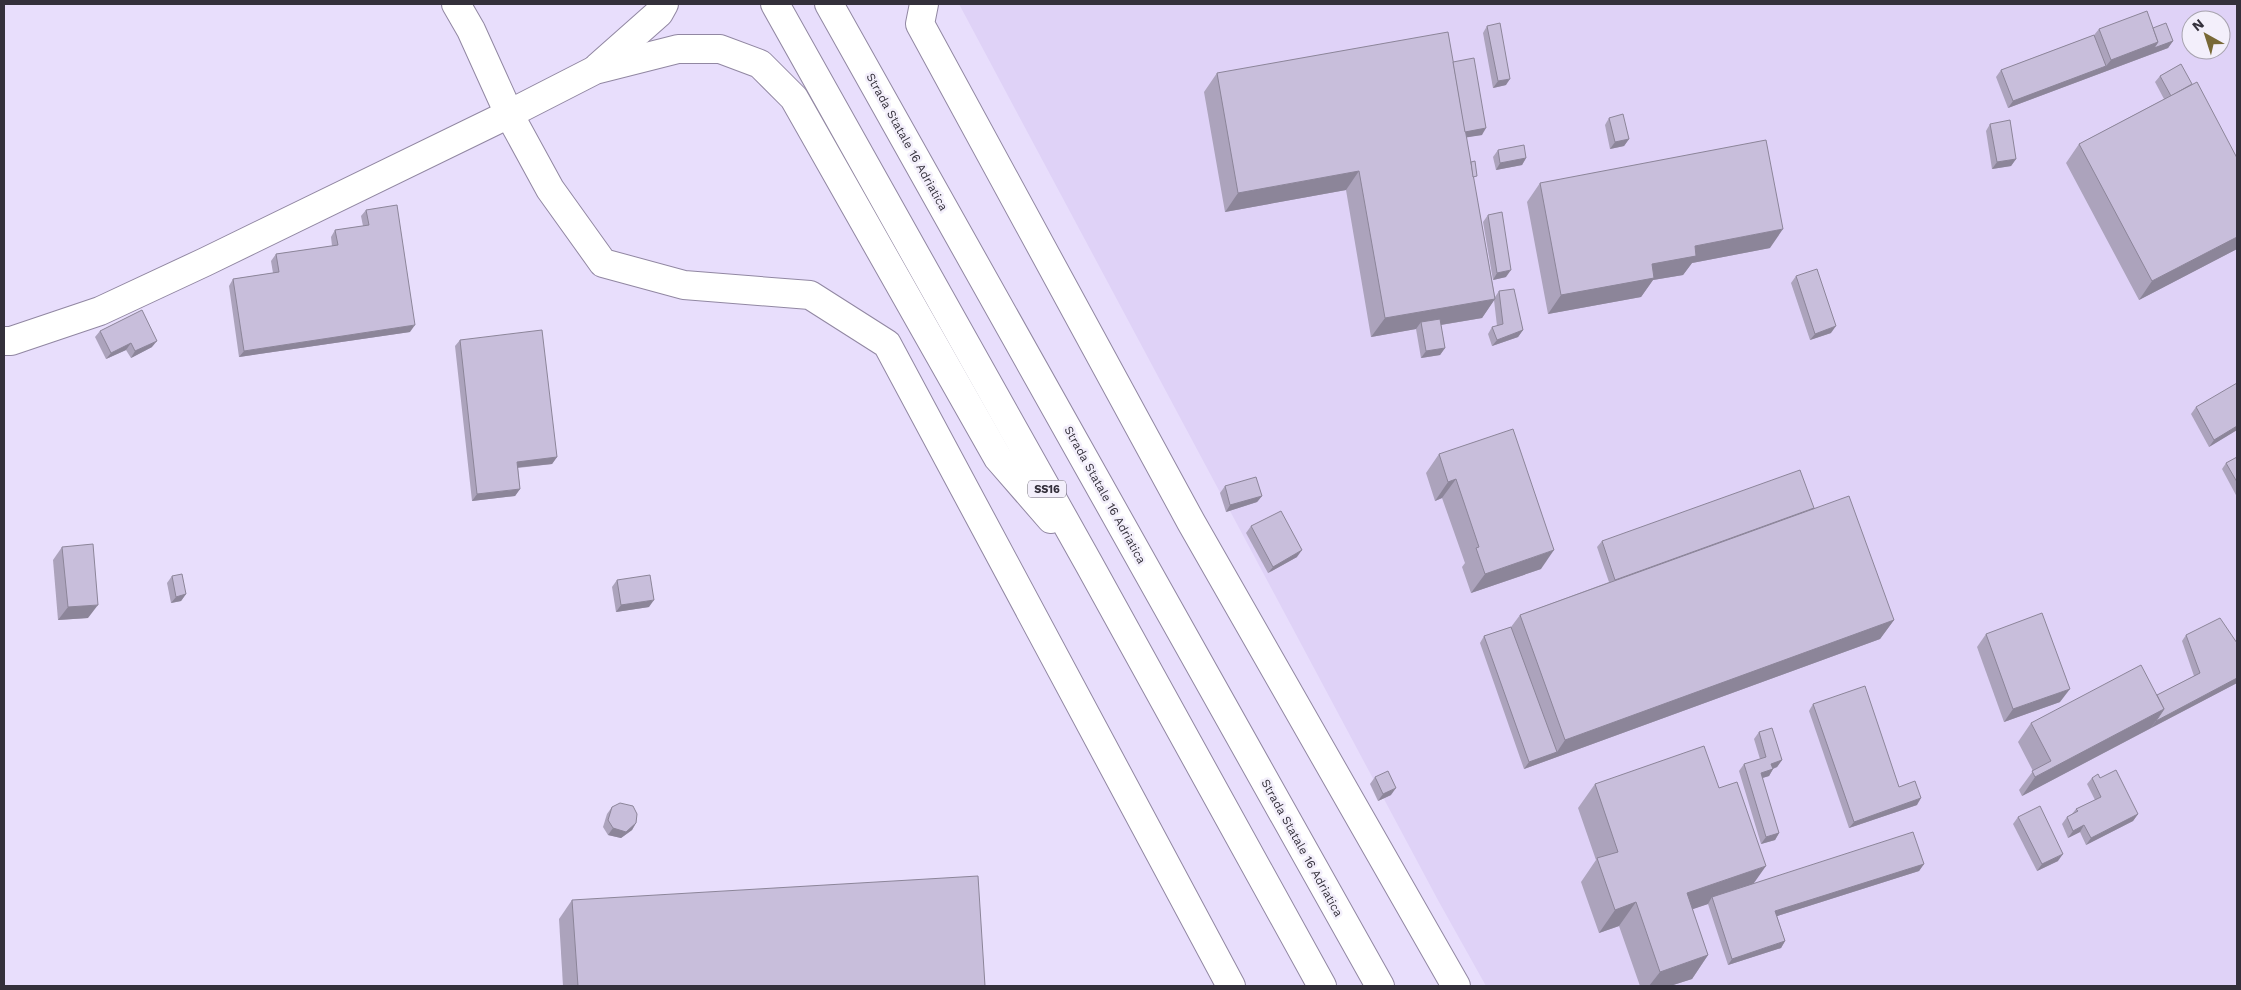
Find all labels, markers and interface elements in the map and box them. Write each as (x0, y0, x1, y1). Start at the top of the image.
north arrow (2181, 10, 2231, 60)
text: N (2189, 15, 2207, 34)
street label: Strada Statale 16 Adriatica (863, 71, 951, 213)
street label: Strada Statale 16 Adriatica (1061, 424, 1149, 566)
road number: SS16 (1028, 480, 1066, 498)
street label: Strada Statale 16 Adriatica (1258, 777, 1346, 919)

